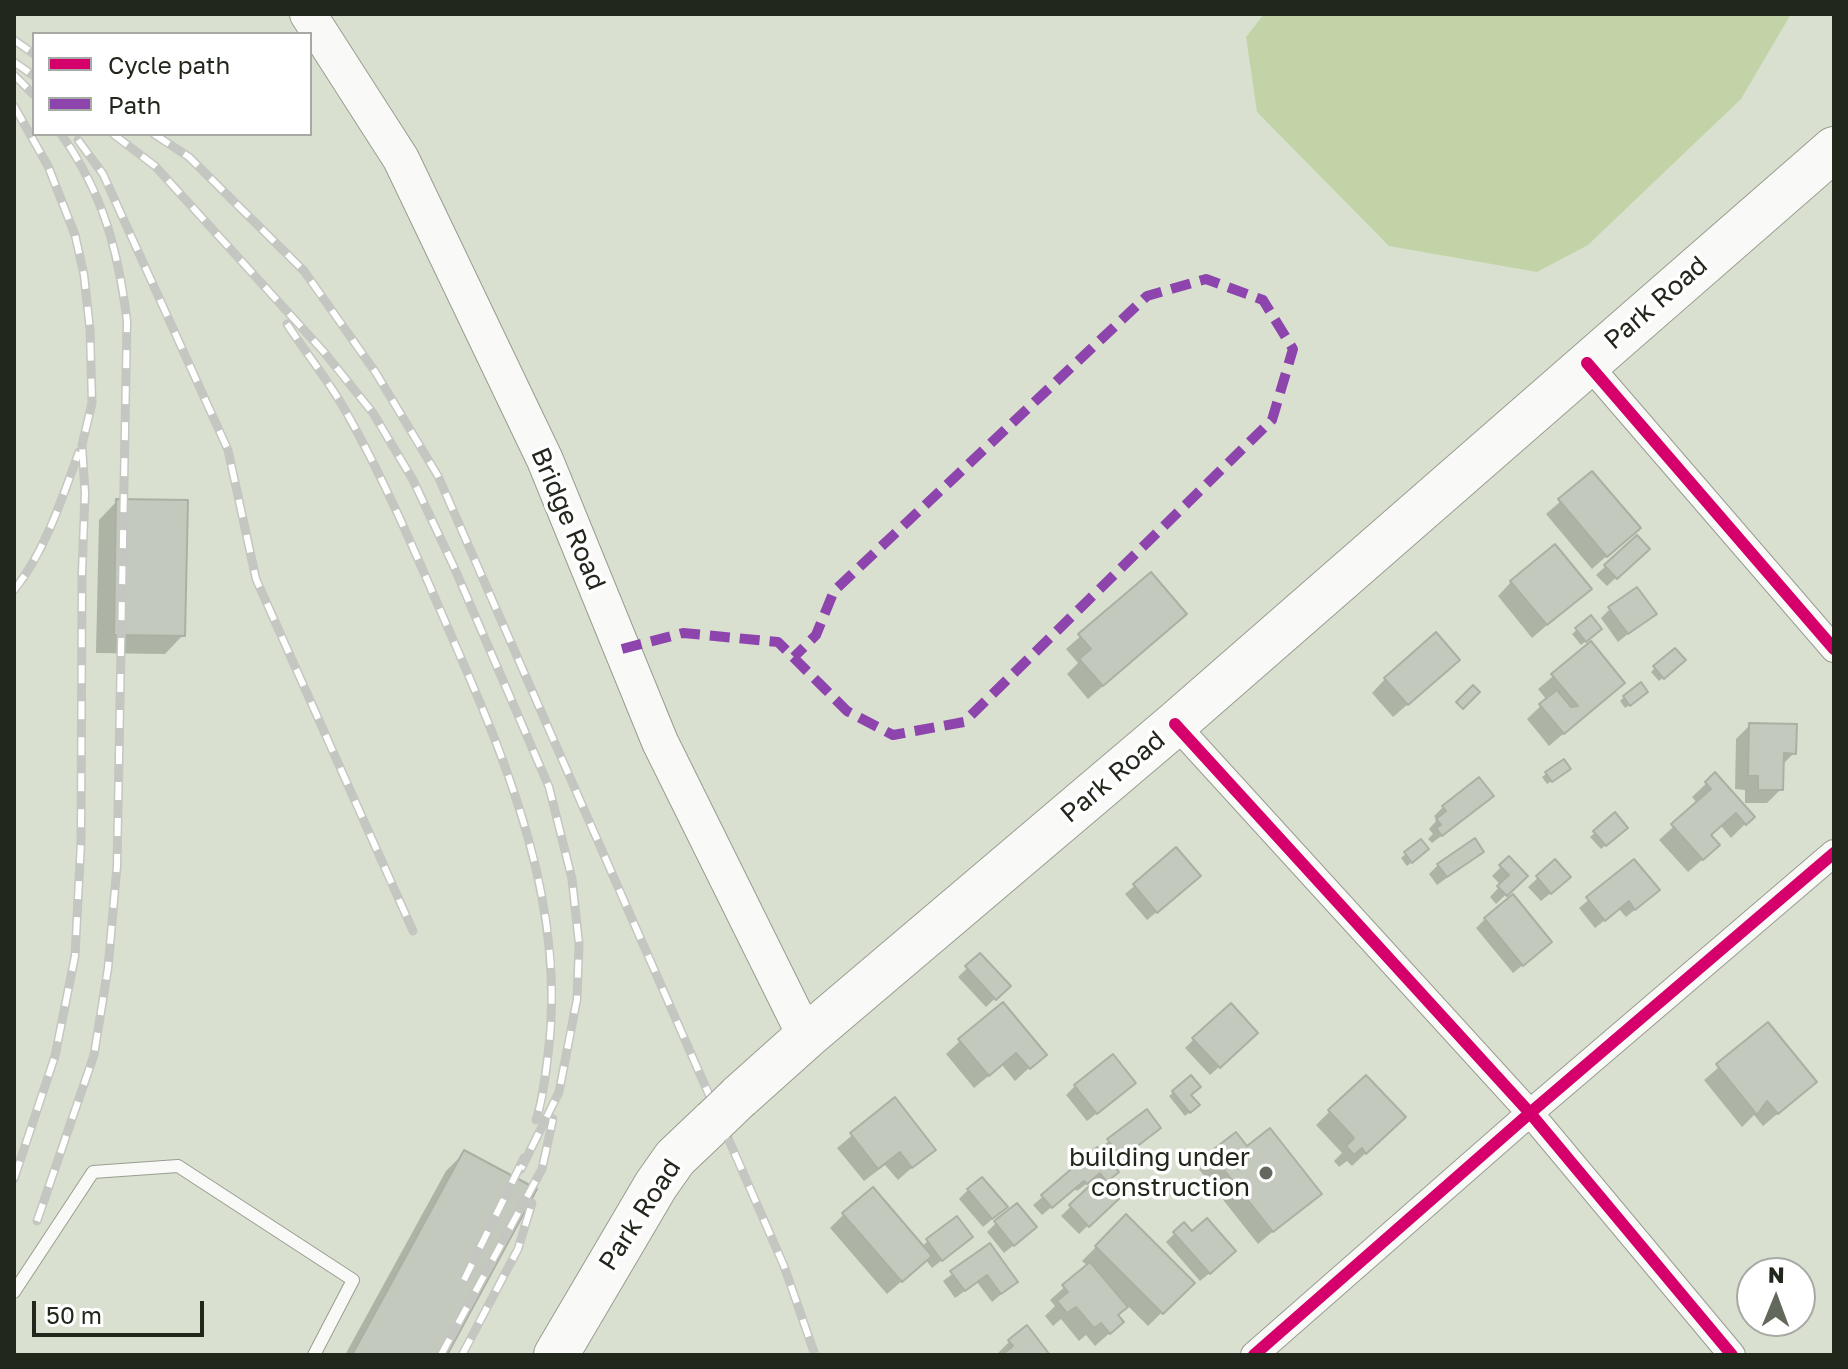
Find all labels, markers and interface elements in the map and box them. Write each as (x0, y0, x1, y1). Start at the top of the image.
legend (32, 32, 312, 136)
text: Cycle path (108, 50, 230, 79)
text: Path (108, 90, 161, 119)
street label: Park Road (1598, 250, 1714, 356)
street label: Bridge Road (524, 443, 612, 595)
street label: Park Road (1055, 724, 1171, 830)
place label: building under construction (1069, 1142, 1250, 1204)
street label: Park Road (592, 1153, 688, 1277)
marker: building under construction (1257, 1164, 1275, 1182)
north arrow (1736, 1257, 1816, 1337)
text: N (1768, 1261, 1785, 1288)
scale bar (36, 1285, 208, 1335)
text: 50 m (46, 1300, 102, 1329)

